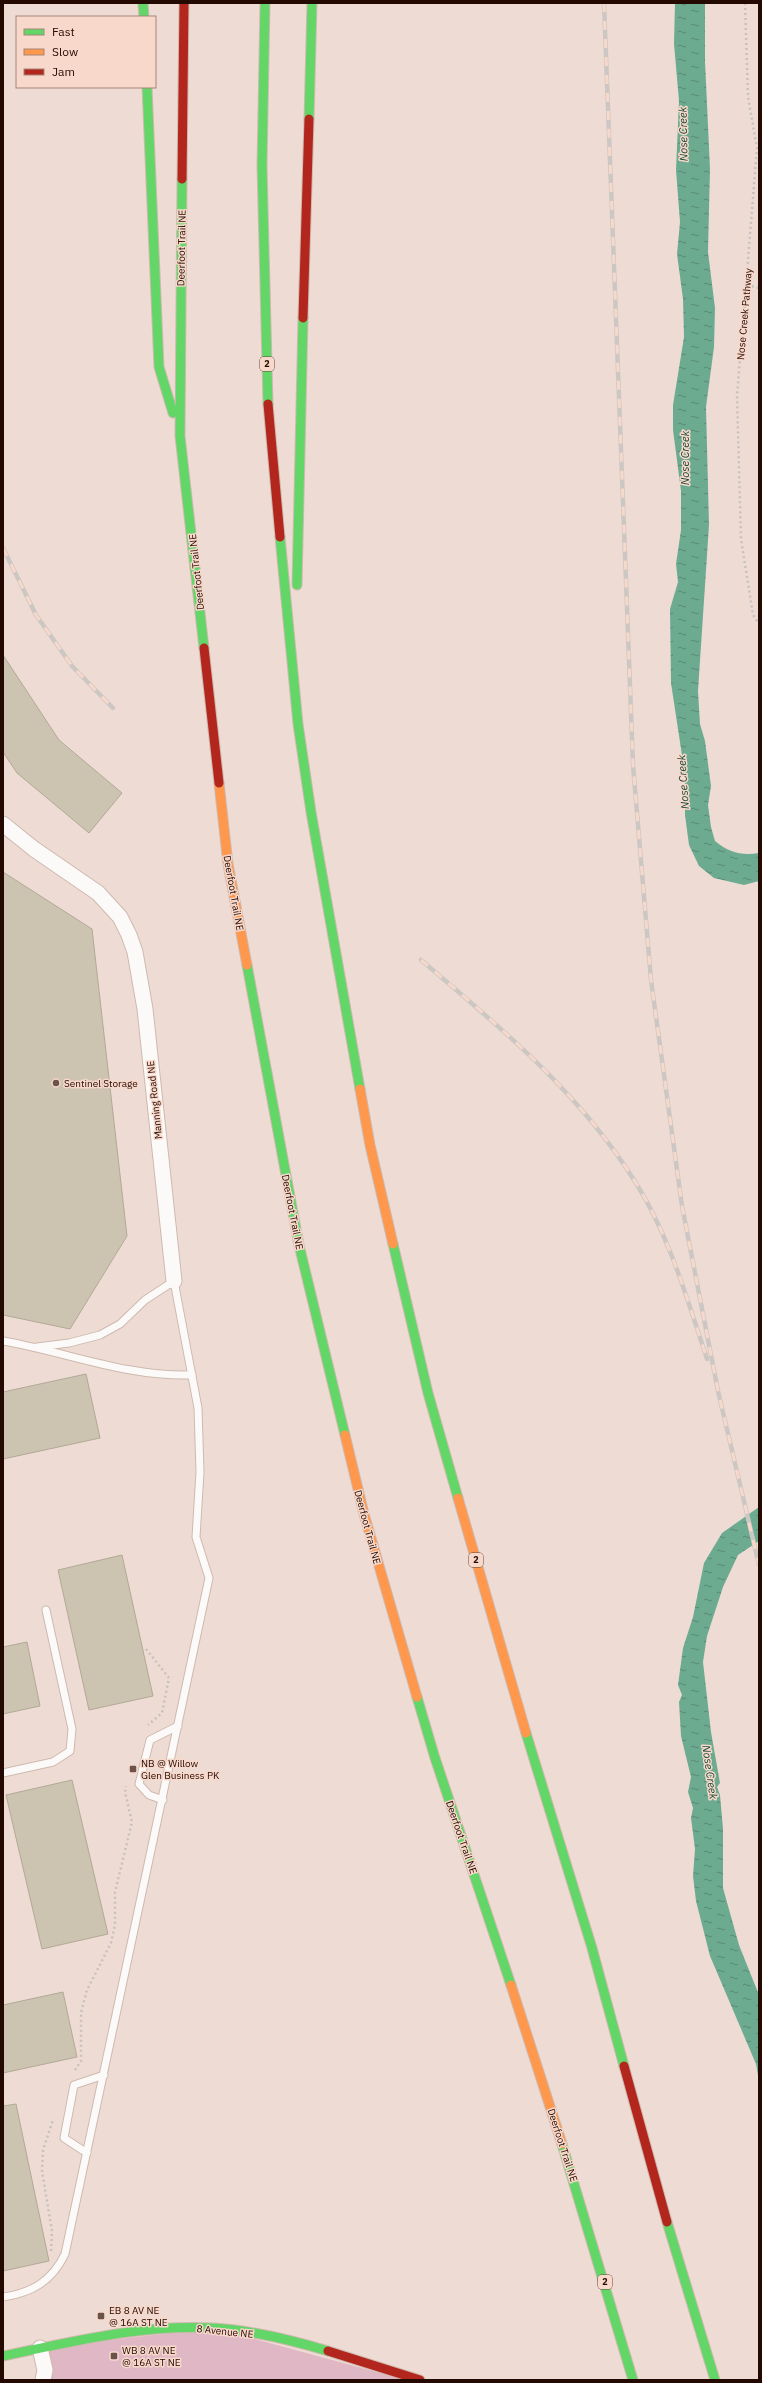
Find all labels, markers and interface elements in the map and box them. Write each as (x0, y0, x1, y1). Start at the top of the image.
legend (16, 16, 156, 88)
text: Fast (52, 24, 75, 39)
text: Slow (52, 44, 78, 59)
text: Jam (52, 64, 75, 79)
water label: Nose Creek (676, 106, 690, 161)
street label: Deerfoot Trail NE (174, 210, 189, 286)
street label: Nose Creek Pathway (734, 268, 755, 361)
road number: 2 (260, 357, 274, 371)
water label: Nose Creek (678, 430, 692, 485)
street label: Deerfoot Trail NE (186, 533, 207, 611)
water label: Nose Creek (674, 754, 692, 810)
street label: Deerfoot Trail NE (220, 854, 247, 932)
street label: Manning Road NE (144, 1060, 165, 1140)
place label: Sentinel Storage (64, 1077, 138, 1090)
marker: Sentinel Storage (51, 1078, 61, 1088)
street label: Deerfoot Trail NE (279, 1173, 306, 1251)
street label: Deerfoot Trail NE (351, 1489, 384, 1566)
road number: 2 (469, 1553, 483, 1567)
water label: Nose Creek (699, 1744, 721, 1800)
place label: NB @ Willow Glen Business PK (141, 1757, 220, 1782)
marker: NB @ Willow Glen Business PK (128, 1764, 138, 1774)
street label: Deerfoot Trail NE (443, 1799, 480, 1876)
street label: Deerfoot Trail NE (545, 2107, 581, 2184)
road number: 2 (598, 2275, 612, 2289)
place label: EB 8 AV NE @ 16A ST NE (109, 2304, 168, 2329)
marker: EB 8 AV NE @ 16A ST NE (96, 2311, 106, 2321)
street label: 8 Avenue NE (196, 2322, 254, 2341)
place label: WB 8 AV NE @ 16A ST NE (122, 2344, 181, 2369)
marker: WB 8 AV NE @ 16A ST NE (109, 2351, 119, 2361)

